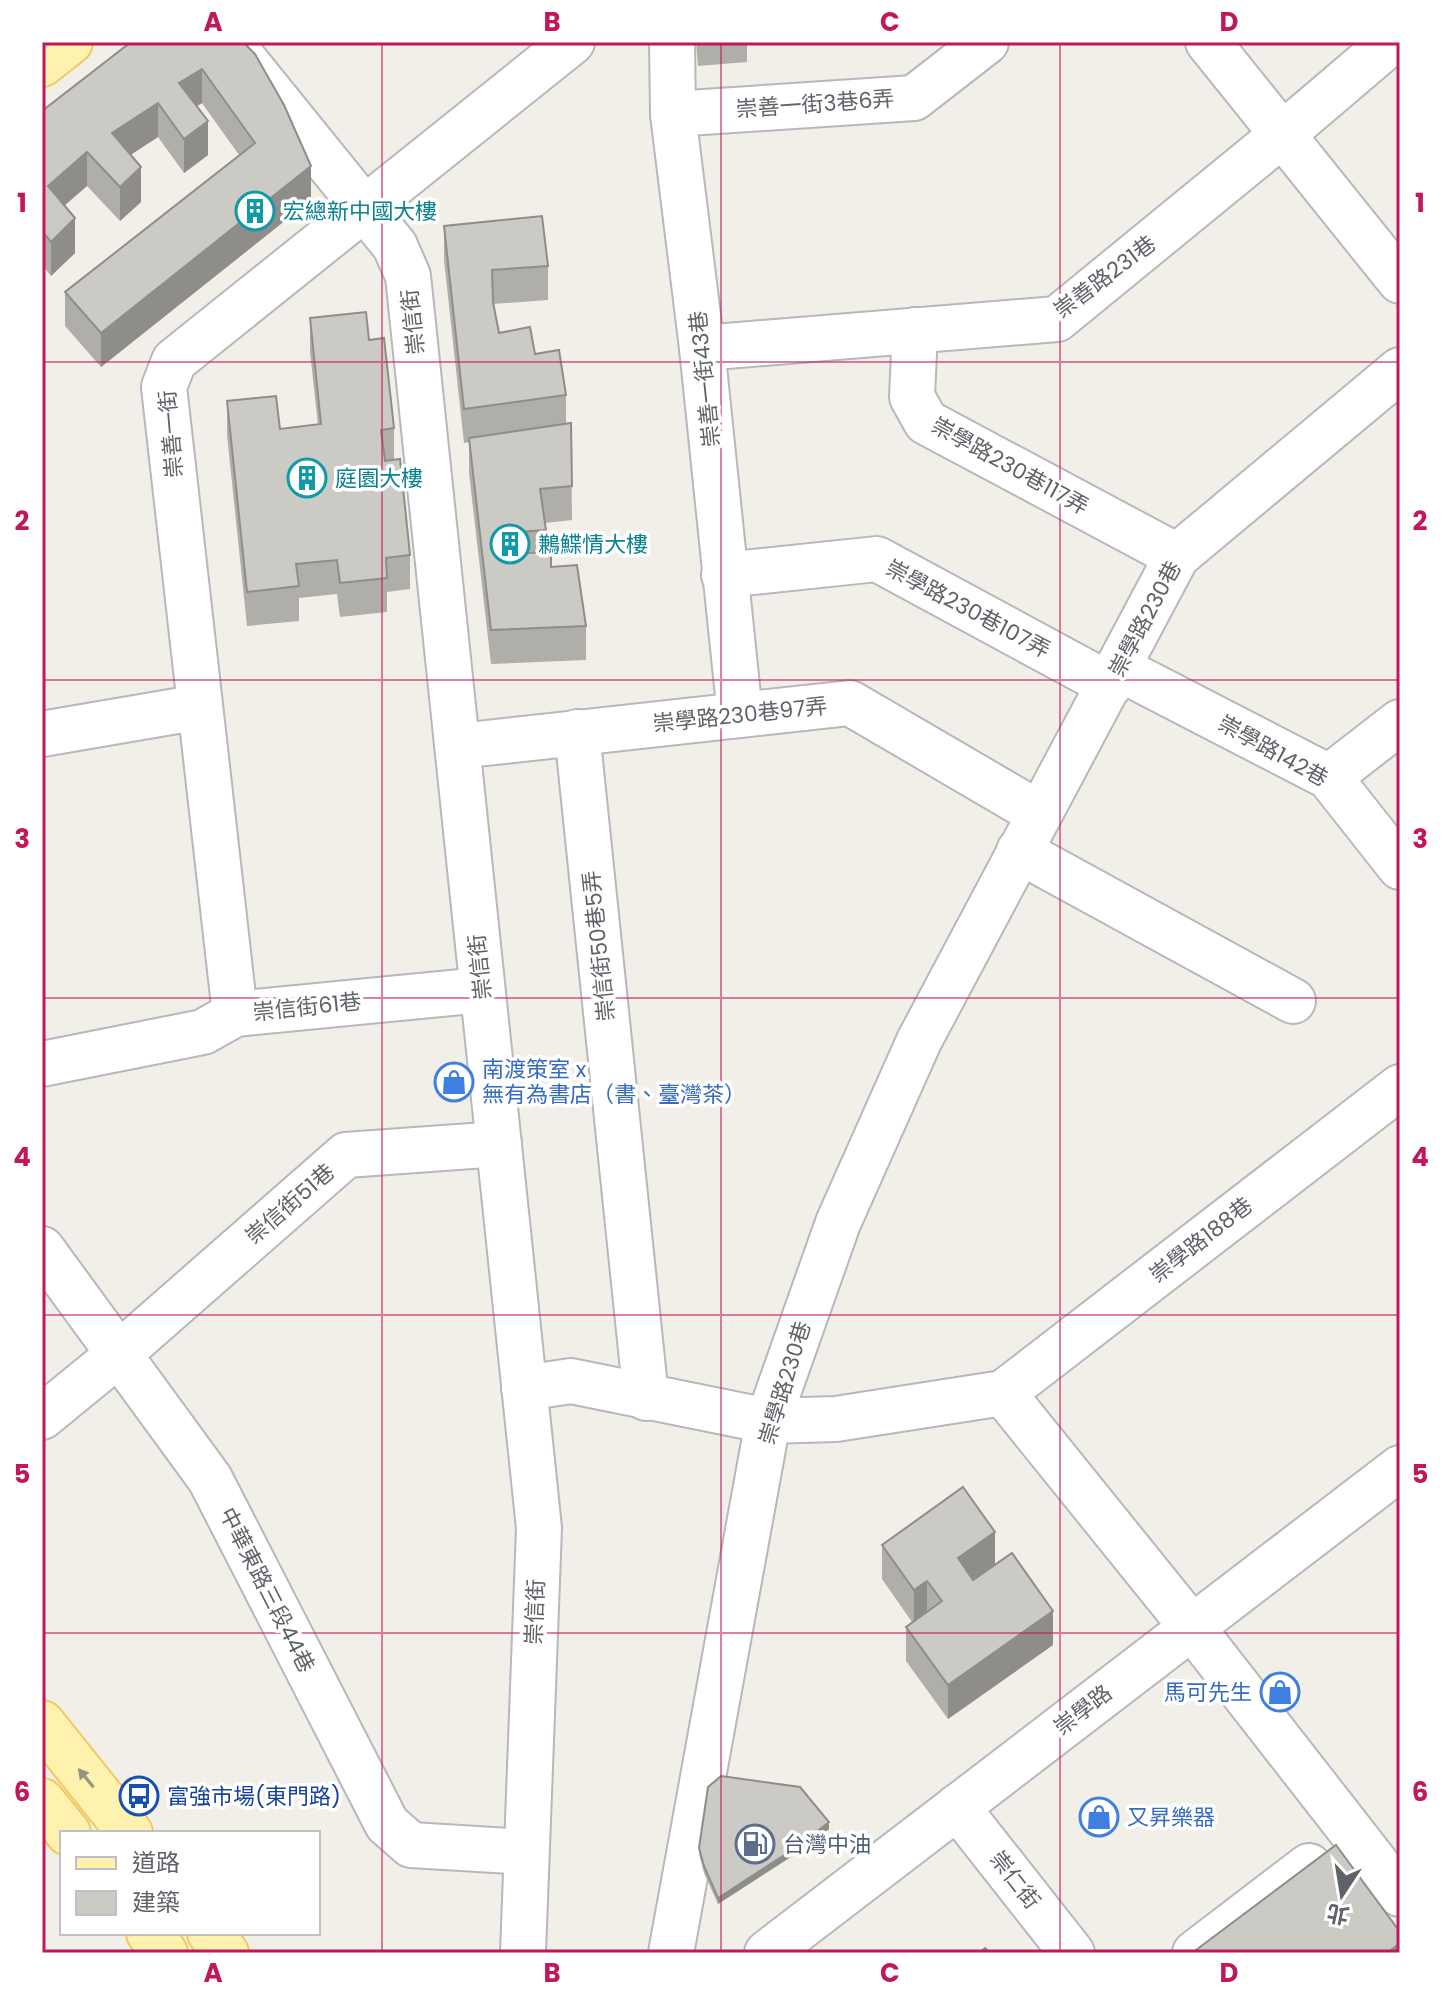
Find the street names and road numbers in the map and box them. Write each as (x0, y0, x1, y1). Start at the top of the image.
street label: 崇善一街3巷6弄 (735, 83, 895, 125)
street label: 崇善路231巷 (1047, 228, 1163, 326)
street label: 崇信街 (394, 288, 432, 356)
street label: 崇善一街43巷 (682, 309, 728, 449)
street label: 崇善一街 (152, 389, 190, 479)
street label: 崇學路230巷117弄 (926, 410, 1094, 522)
street label: 崇學路230巷107弄 (880, 553, 1056, 665)
street label: 崇學路230巷 (1101, 555, 1189, 683)
street label: 崇學路230巷97弄 (651, 690, 829, 740)
street label: 崇學路142巷 (1212, 708, 1334, 794)
street label: 崇信街50巷5弄 (576, 869, 622, 1023)
street label: 崇信街 (461, 933, 499, 1001)
street label: 崇信街61巷 (251, 986, 363, 1028)
street label: 崇信街51巷 (239, 1157, 341, 1251)
street label: 崇學路188巷 (1143, 1190, 1259, 1290)
street label: 崇學路230巷 (752, 1318, 818, 1448)
street label: 中華東路三段44巷 (212, 1502, 322, 1678)
street label: 崇信街 (518, 1578, 552, 1646)
street label: 崇學路 (1047, 1677, 1119, 1743)
street label: 崇仁街 (982, 1844, 1048, 1916)

